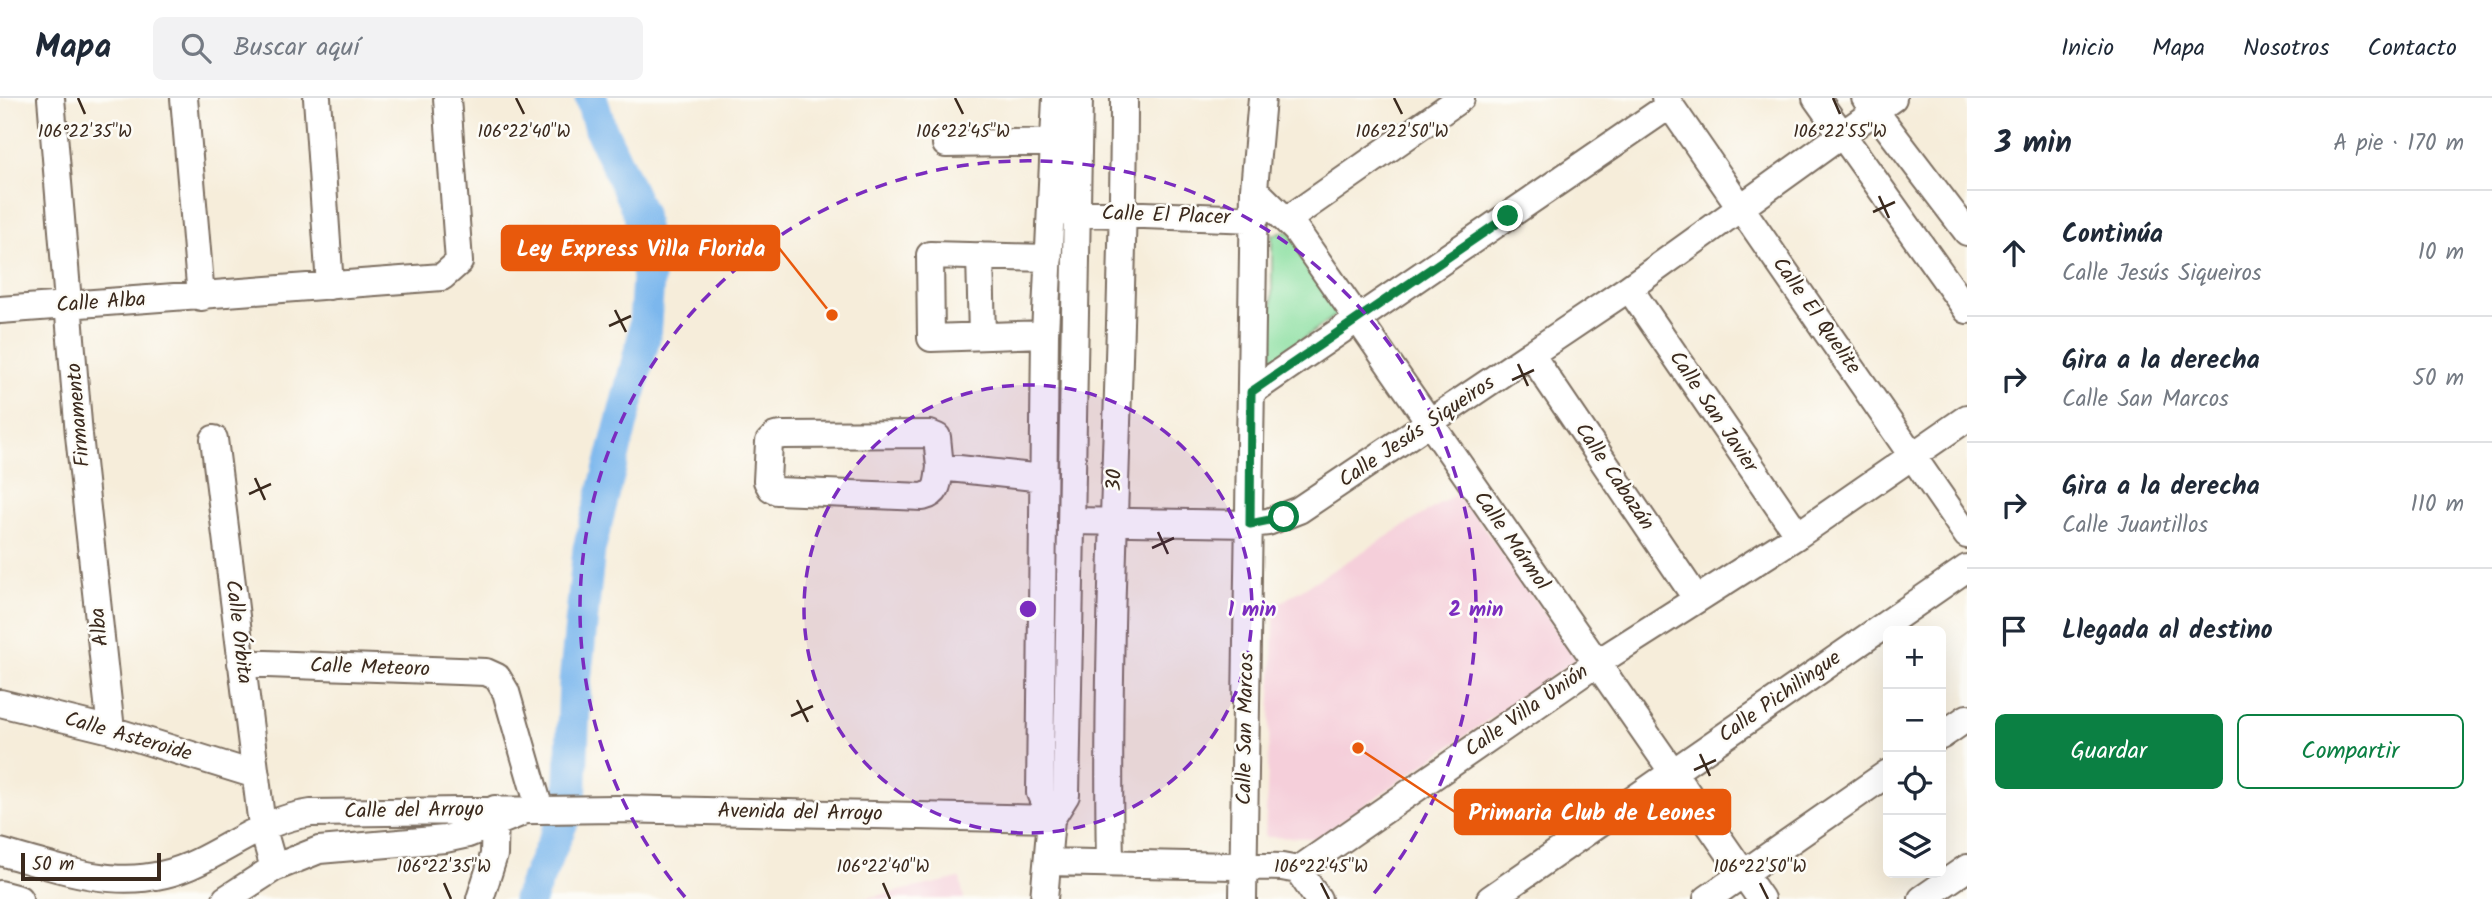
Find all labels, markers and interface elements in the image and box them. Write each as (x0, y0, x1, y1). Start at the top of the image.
search box (153, 17, 643, 80)
text: Mapa (35, 22, 111, 75)
text: Buscar aquí (233, 27, 360, 69)
icon: search (177, 29, 215, 67)
text: Inicio (2061, 29, 2114, 68)
text: Mapa (2152, 29, 2205, 68)
text: Nosotros (2243, 29, 2330, 68)
text: Contacto (2368, 29, 2457, 68)
text: 106°22'35"W (38, 118, 132, 147)
text: 106°22'40"W (477, 118, 571, 147)
text: 106°22'45"W (916, 118, 1010, 147)
text: 106°22'50"W (1356, 118, 1449, 147)
text: 106°22'55"W (1793, 118, 1887, 147)
text: 3 min (1995, 120, 2072, 168)
text: A pie · 170 m (2333, 126, 2464, 162)
street label: Calle El Placer (1101, 197, 1232, 235)
route end (1492, 200, 1523, 231)
text: Continúa (2062, 214, 2163, 256)
callout: Ley Express Villa Florida (502, 226, 779, 270)
text: Ley Express Villa Florida (517, 232, 766, 268)
icon: ahead (1995, 234, 2033, 272)
text: 10 m (2418, 235, 2464, 271)
street label: Calle El Quelite (1763, 250, 1869, 382)
text: Calle Jesús Siqueiros (2062, 256, 2262, 292)
street label: Calle Alba (55, 283, 147, 323)
text: Gira a la derecha (2062, 340, 2260, 382)
street label: Calle San Javier (1660, 344, 1767, 481)
icon: right (1995, 360, 2033, 398)
text: 50 m (2413, 361, 2464, 397)
street label: Firmamento (58, 362, 100, 468)
street label: Calle Jesús Siqueiros (1332, 367, 1502, 497)
text: Calle San Marcos (2062, 382, 2229, 418)
street label: Calle Cabazán (1566, 416, 1662, 538)
text: Gira a la derecha (2062, 466, 2260, 508)
street label: 30 (1098, 468, 1132, 492)
street label: Calle Mármol (1464, 484, 1558, 598)
icon: right (1995, 486, 2033, 524)
text: 110 m (2411, 487, 2464, 523)
route start (1268, 501, 1299, 532)
text: Calle Juantillos (2062, 508, 2208, 544)
street label: Calle Órbita (215, 578, 261, 686)
text: 1 min (1228, 594, 1276, 627)
text: 2 min (1449, 594, 1503, 627)
centre of rings (1016, 597, 1040, 621)
street label: Alba (82, 606, 118, 648)
text: Llegada al destino (2062, 610, 2273, 652)
icon: arrive (1995, 612, 2033, 650)
map controls (1883, 626, 1946, 878)
button: + (1883, 626, 1946, 689)
street label: Calle Pichilingue (1712, 642, 1849, 752)
street label: Calle Meteoro (309, 649, 431, 687)
street label: Calle San Marcos (1228, 652, 1264, 805)
street label: Calle Villa Unión (1458, 656, 1596, 766)
button: − (1883, 689, 1946, 752)
street label: Calle Asteroide (60, 703, 196, 771)
button: Guardar (1995, 714, 2223, 789)
button: Compartir (2237, 714, 2464, 789)
button: locate (1883, 752, 1946, 815)
callout: Primaria Club de Leones (1455, 790, 1730, 834)
street label: Calle del Arroyo (344, 793, 484, 829)
street label: Avenida del Arroyo (717, 795, 883, 831)
text: Primaria Club de Leones (1468, 796, 1716, 832)
button: layers (1883, 815, 1946, 878)
scale bar (21, 850, 161, 882)
text: 50 m (32, 850, 74, 880)
text: 106°22'35"W (397, 853, 491, 882)
text: 106°22'40"W (836, 853, 930, 882)
text: 106°22'45"W (1274, 853, 1368, 882)
text: 106°22'50"W (1714, 853, 1807, 882)

